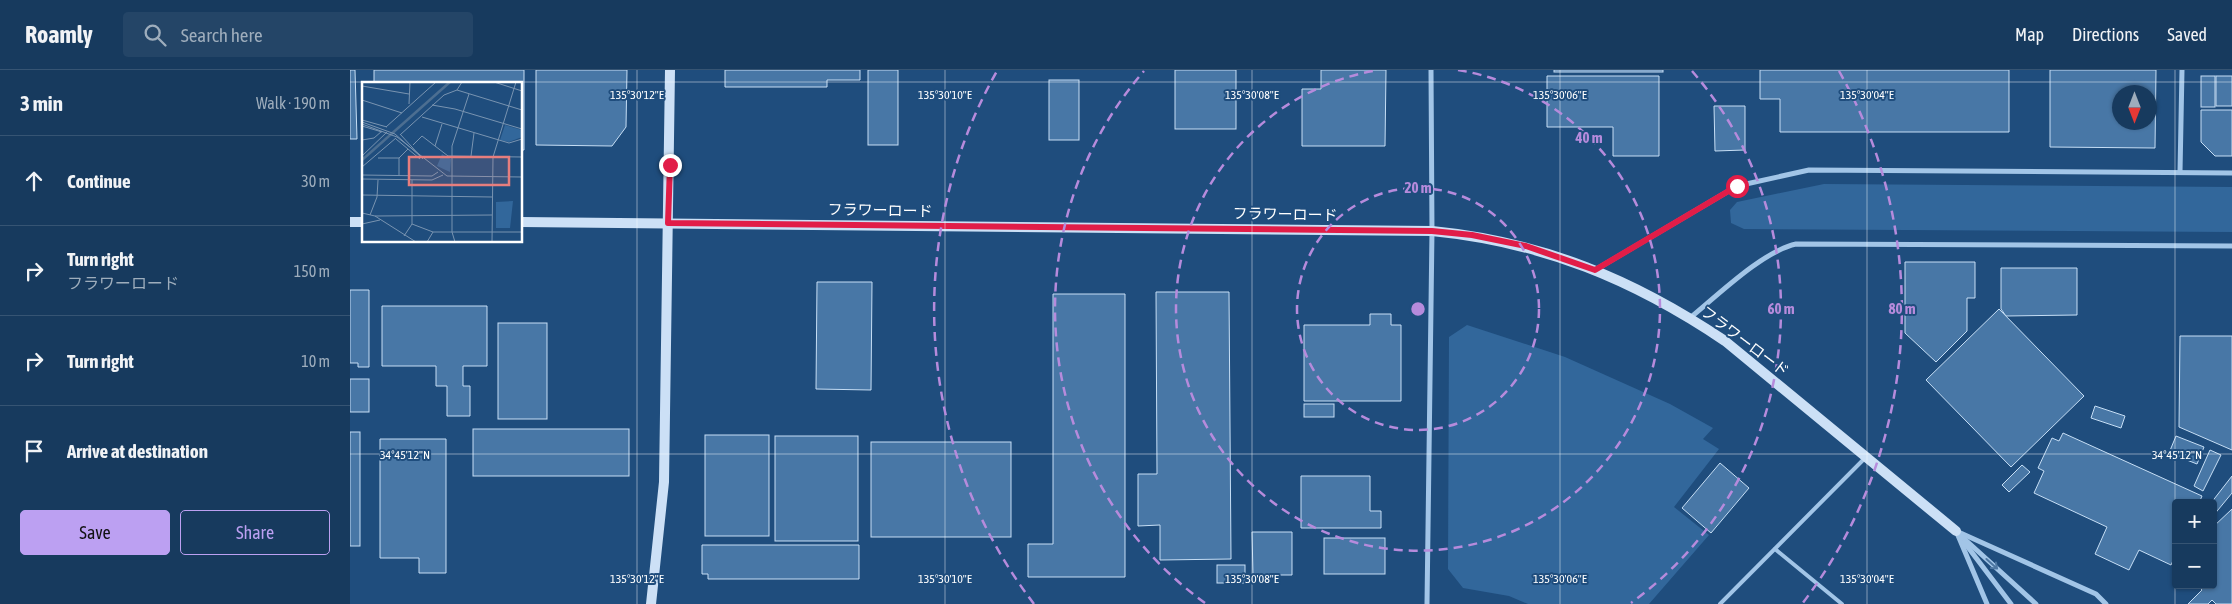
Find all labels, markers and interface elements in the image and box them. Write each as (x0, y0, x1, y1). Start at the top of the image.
search box (123, 12, 473, 57)
text: Roamly (25, 21, 93, 48)
icon: search (141, 21, 169, 49)
text: Search here (181, 24, 263, 46)
text: Map (2015, 24, 2044, 45)
text: Directions (2072, 24, 2139, 45)
text: Saved (2167, 24, 2207, 45)
inset map (362, 82, 522, 242)
north arrow (2112, 85, 2157, 130)
text: 135°30'12"E (610, 88, 664, 102)
text: 135°30'10"E (918, 88, 972, 102)
text: 135°30'08"E (1225, 88, 1279, 102)
text: 135°30'06"E (1533, 88, 1587, 102)
text: 135°30'04"E (1840, 88, 1894, 102)
text: 3 min (20, 91, 63, 115)
text: Walk · 190 m (256, 94, 330, 112)
text: 40 m (1575, 129, 1603, 146)
route end (659, 154, 682, 177)
icon: ahead (20, 167, 48, 195)
text: Continue (67, 170, 131, 192)
text: 30 m (301, 172, 330, 190)
route start (1726, 175, 1749, 198)
text: 20 m (1405, 179, 1432, 196)
street label: フラワーロード (827, 201, 933, 219)
street label: フラワーロード (1232, 205, 1338, 223)
text: Turn right (67, 248, 134, 270)
icon: right (20, 257, 48, 285)
text: 150 m (294, 262, 330, 280)
text: フラワーロード (67, 274, 179, 292)
centre of rings (1409, 300, 1427, 318)
text: 60 m (1768, 300, 1795, 317)
text: 80 m (1889, 300, 1916, 317)
street label: フラワーロード (1698, 303, 1792, 379)
icon: right (20, 347, 48, 375)
text: Turn right (67, 350, 134, 372)
text: 10 m (301, 352, 330, 370)
icon: arrive (20, 437, 48, 465)
text: Arrive at destination (67, 440, 208, 462)
text: 34°45'12"N (380, 448, 430, 462)
text: 34°45'12"N (2152, 448, 2202, 462)
map controls (2172, 499, 2217, 589)
button: + (2172, 499, 2217, 544)
button: Save (20, 510, 170, 555)
button: Share (180, 510, 330, 555)
button: − (2172, 544, 2217, 589)
one-way arrow (1986, 558, 1999, 570)
text: 135°30'12"E (610, 572, 664, 586)
text: 135°30'10"E (918, 572, 972, 586)
text: 135°30'08"E (1225, 572, 1279, 586)
text: 135°30'06"E (1533, 572, 1587, 586)
text: 135°30'04"E (1840, 572, 1894, 586)

